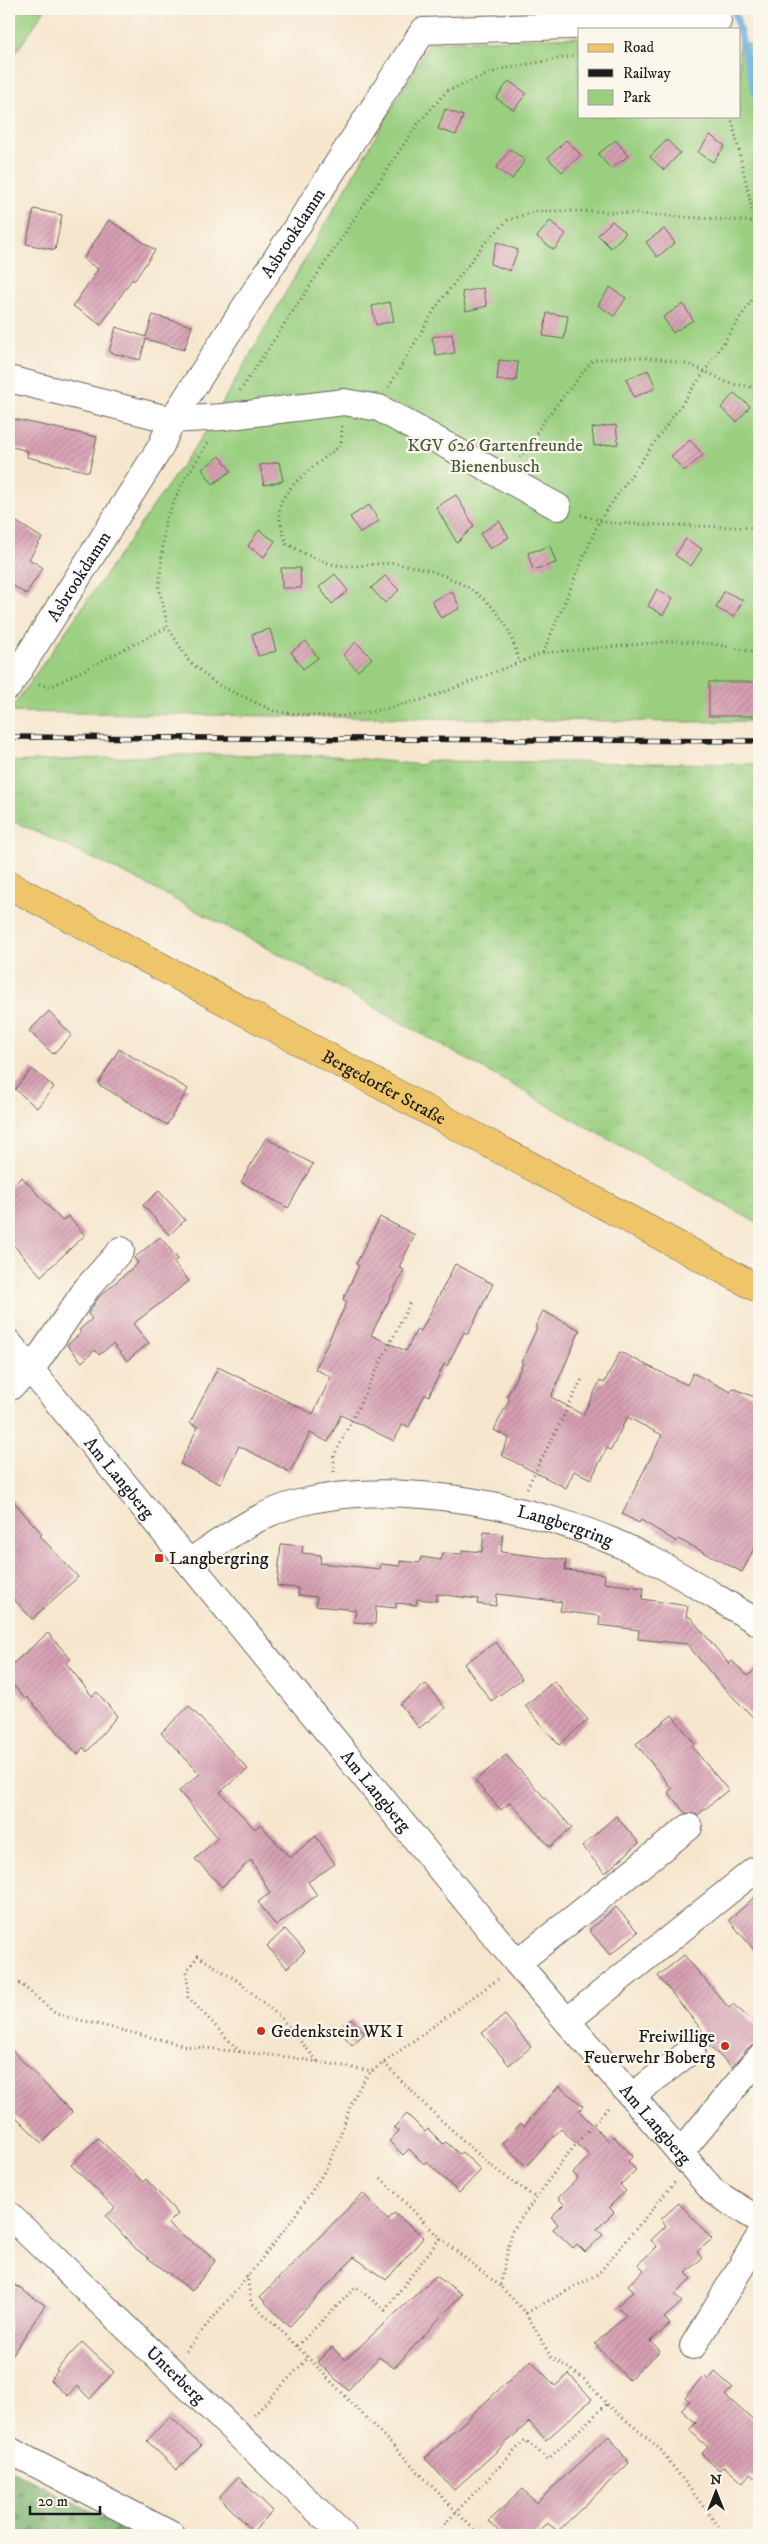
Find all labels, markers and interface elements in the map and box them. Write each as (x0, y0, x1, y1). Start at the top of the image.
legend (578, 28, 740, 118)
text: Road (623, 38, 655, 57)
text: Railway (623, 64, 671, 83)
text: Park (623, 88, 652, 107)
street label: Asbrookdamm (257, 184, 331, 282)
park label: KGV 626 Gartenfreunde Bienenbusch (407, 435, 583, 478)
street label: Asbrookdamm (43, 528, 116, 626)
street label: Bergedorfer Straße (318, 1046, 449, 1130)
street label: Am Langberg (79, 1433, 159, 1524)
street label: Langbergring (515, 1501, 616, 1552)
place label: Langbergring (169, 1548, 269, 1570)
marker: Langbergring (153, 1552, 165, 1564)
street label: Am Langberg (335, 1746, 415, 1837)
place label: Gedenkstein WK I (271, 2021, 403, 2043)
marker: Gedenkstein WK I (255, 2025, 267, 2037)
place label: Freiwillige Feuerwehr Boberg (584, 2026, 715, 2069)
marker: Freiwillige Feuerwehr Boberg (719, 2040, 731, 2052)
street label: Am Langberg (614, 2080, 696, 2170)
street label: Unterberg (141, 2342, 210, 2409)
north arrow (690, 2466, 740, 2516)
text: N (710, 2471, 722, 2489)
scale bar (30, 2484, 100, 2516)
text: 20 m (38, 2492, 68, 2511)

